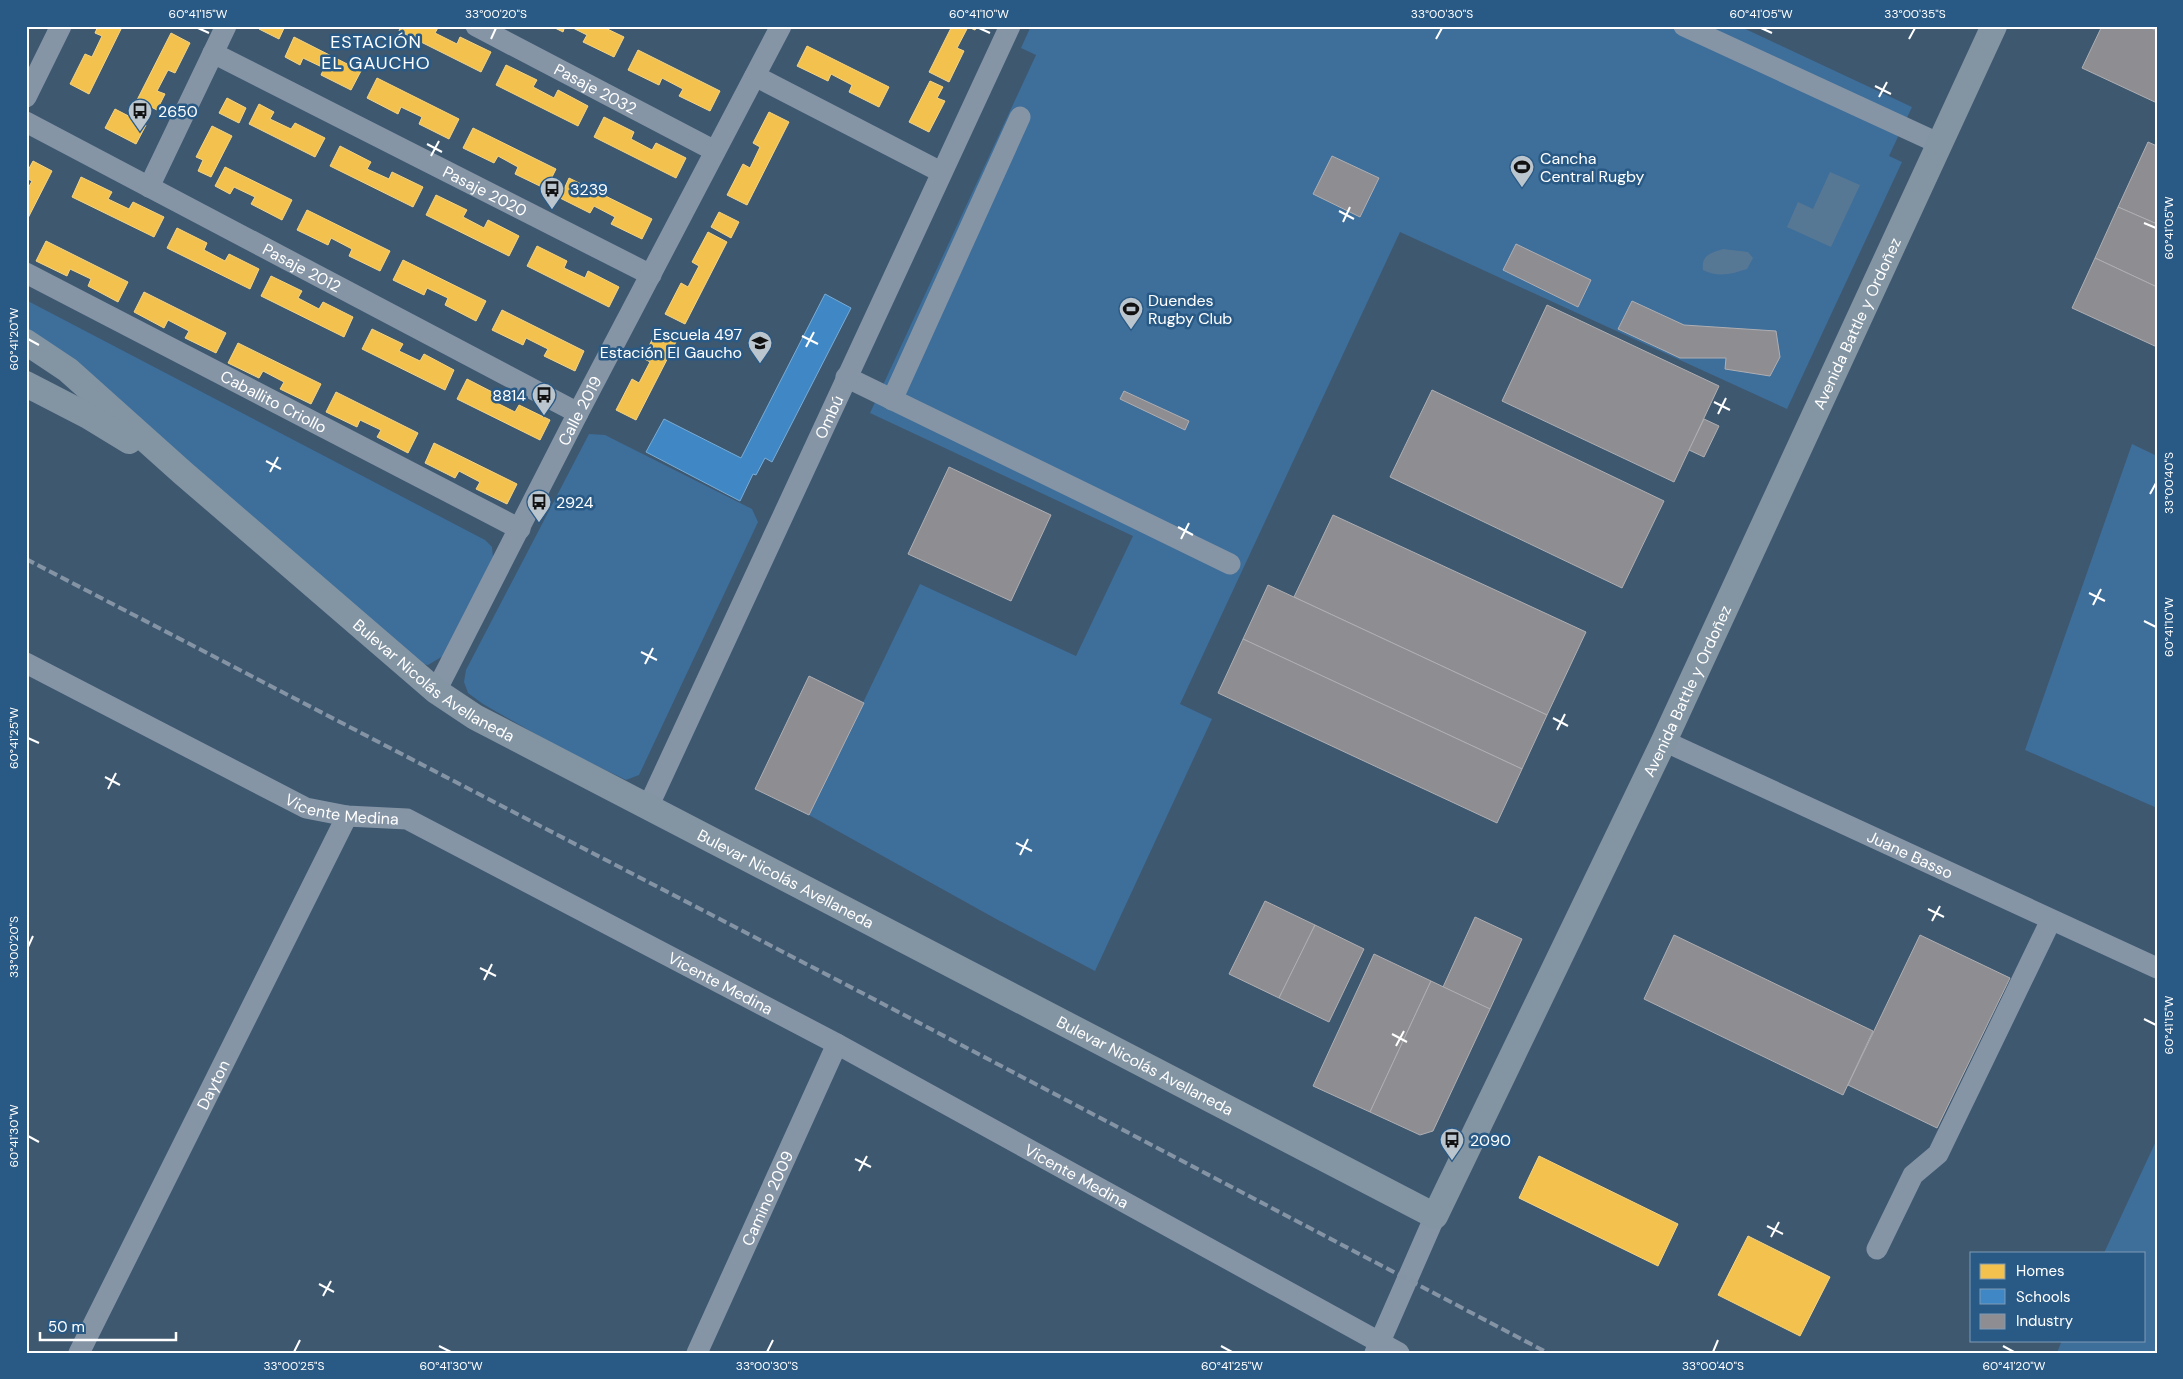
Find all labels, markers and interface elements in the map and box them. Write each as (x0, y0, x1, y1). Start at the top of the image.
text: 60°41'15"W (169, 6, 228, 22)
text: 33°00'20"S (465, 6, 527, 22)
text: 60°41'10"W (949, 6, 1009, 22)
text: 33°00'30"S (1411, 6, 1473, 22)
text: 60°41'05"W (1729, 6, 1793, 22)
text: 33°00'35"S (1884, 6, 1946, 22)
district label: ESTACIÓN EL GAUCHO (321, 30, 431, 75)
street label: Pasaje 2032 (551, 58, 641, 119)
bus stop icon: 2650 (127, 98, 153, 132)
place label: 2650 (158, 101, 198, 122)
place label: Cancha Central Rugby (1540, 148, 1644, 187)
sports icon: Cancha Central Rugby (1509, 154, 1535, 188)
street label: Pasaje 2020 (439, 161, 531, 221)
bus stop icon: 3239 (539, 176, 565, 210)
place label: 3239 (570, 179, 608, 200)
text: 60°41'05"W (2161, 196, 2177, 260)
street label: Avenida Battle y Ordoñez (1808, 234, 1905, 413)
street label: Pasaje 2012 (259, 238, 345, 297)
place label: Duendes Rugby Club (1148, 290, 1232, 329)
sports icon: Duendes Rugby Club (1118, 296, 1144, 330)
text: 60°41'20"W (6, 307, 22, 370)
place label: Escuela 497 Estación El Gaucho (600, 324, 742, 363)
school or university icon: Escuela 497 Estación El Gaucho (747, 330, 773, 364)
street label: Caballito Criollo (217, 365, 331, 438)
street label: Calle 2019 (553, 372, 606, 449)
bus stop icon: 8814 (531, 382, 557, 416)
place label: 8814 (492, 385, 526, 406)
street label: Ombú (810, 392, 848, 442)
text: 33°00'40"S (2161, 452, 2177, 514)
bus stop icon: 2924 (526, 489, 552, 523)
place label: 2924 (556, 492, 594, 513)
text: 60°41'10"W (2161, 597, 2177, 657)
street label: Avenida Battle y Ordoñez (1638, 602, 1736, 780)
street label: Bulevar Nicolás Avellaneda (349, 614, 518, 746)
text: 60°41'25"W (6, 707, 22, 769)
street label: Vicente Medina (281, 788, 399, 829)
street label: Bulevar Nicolás Avellaneda (694, 824, 878, 933)
street label: Juane Basso (1864, 825, 1957, 883)
text: 33°00'20"S (6, 916, 22, 978)
street label: Vicente Medina (664, 947, 777, 1019)
text: 60°41'15"W (2161, 995, 2177, 1054)
street label: Bulevar Nicolás Avellaneda (1053, 1011, 1237, 1120)
street label: Dayton (192, 1056, 234, 1113)
text: 60°41'30"W (6, 1104, 22, 1168)
bus stop icon: 2090 (1439, 1127, 1465, 1161)
place label: 2090 (1470, 1130, 1511, 1151)
street label: Vicente Medina (1021, 1139, 1132, 1213)
street label: Camino 2009 (736, 1147, 798, 1249)
legend (1970, 1252, 2146, 1342)
text: Homes (2016, 1261, 2065, 1281)
text: Schools (2016, 1287, 2071, 1307)
scale bar (40, 1309, 176, 1341)
text: Industry (2016, 1311, 2074, 1331)
text: 50 m (48, 1317, 85, 1337)
text: 33°00'25"S (263, 1358, 325, 1374)
text: 60°41'30"W (419, 1358, 483, 1374)
text: 33°00'30"S (736, 1358, 798, 1374)
text: 60°41'25"W (1201, 1358, 1263, 1374)
text: 33°00'40"S (1682, 1358, 1744, 1374)
text: 60°41'20"W (1983, 1358, 2046, 1374)

